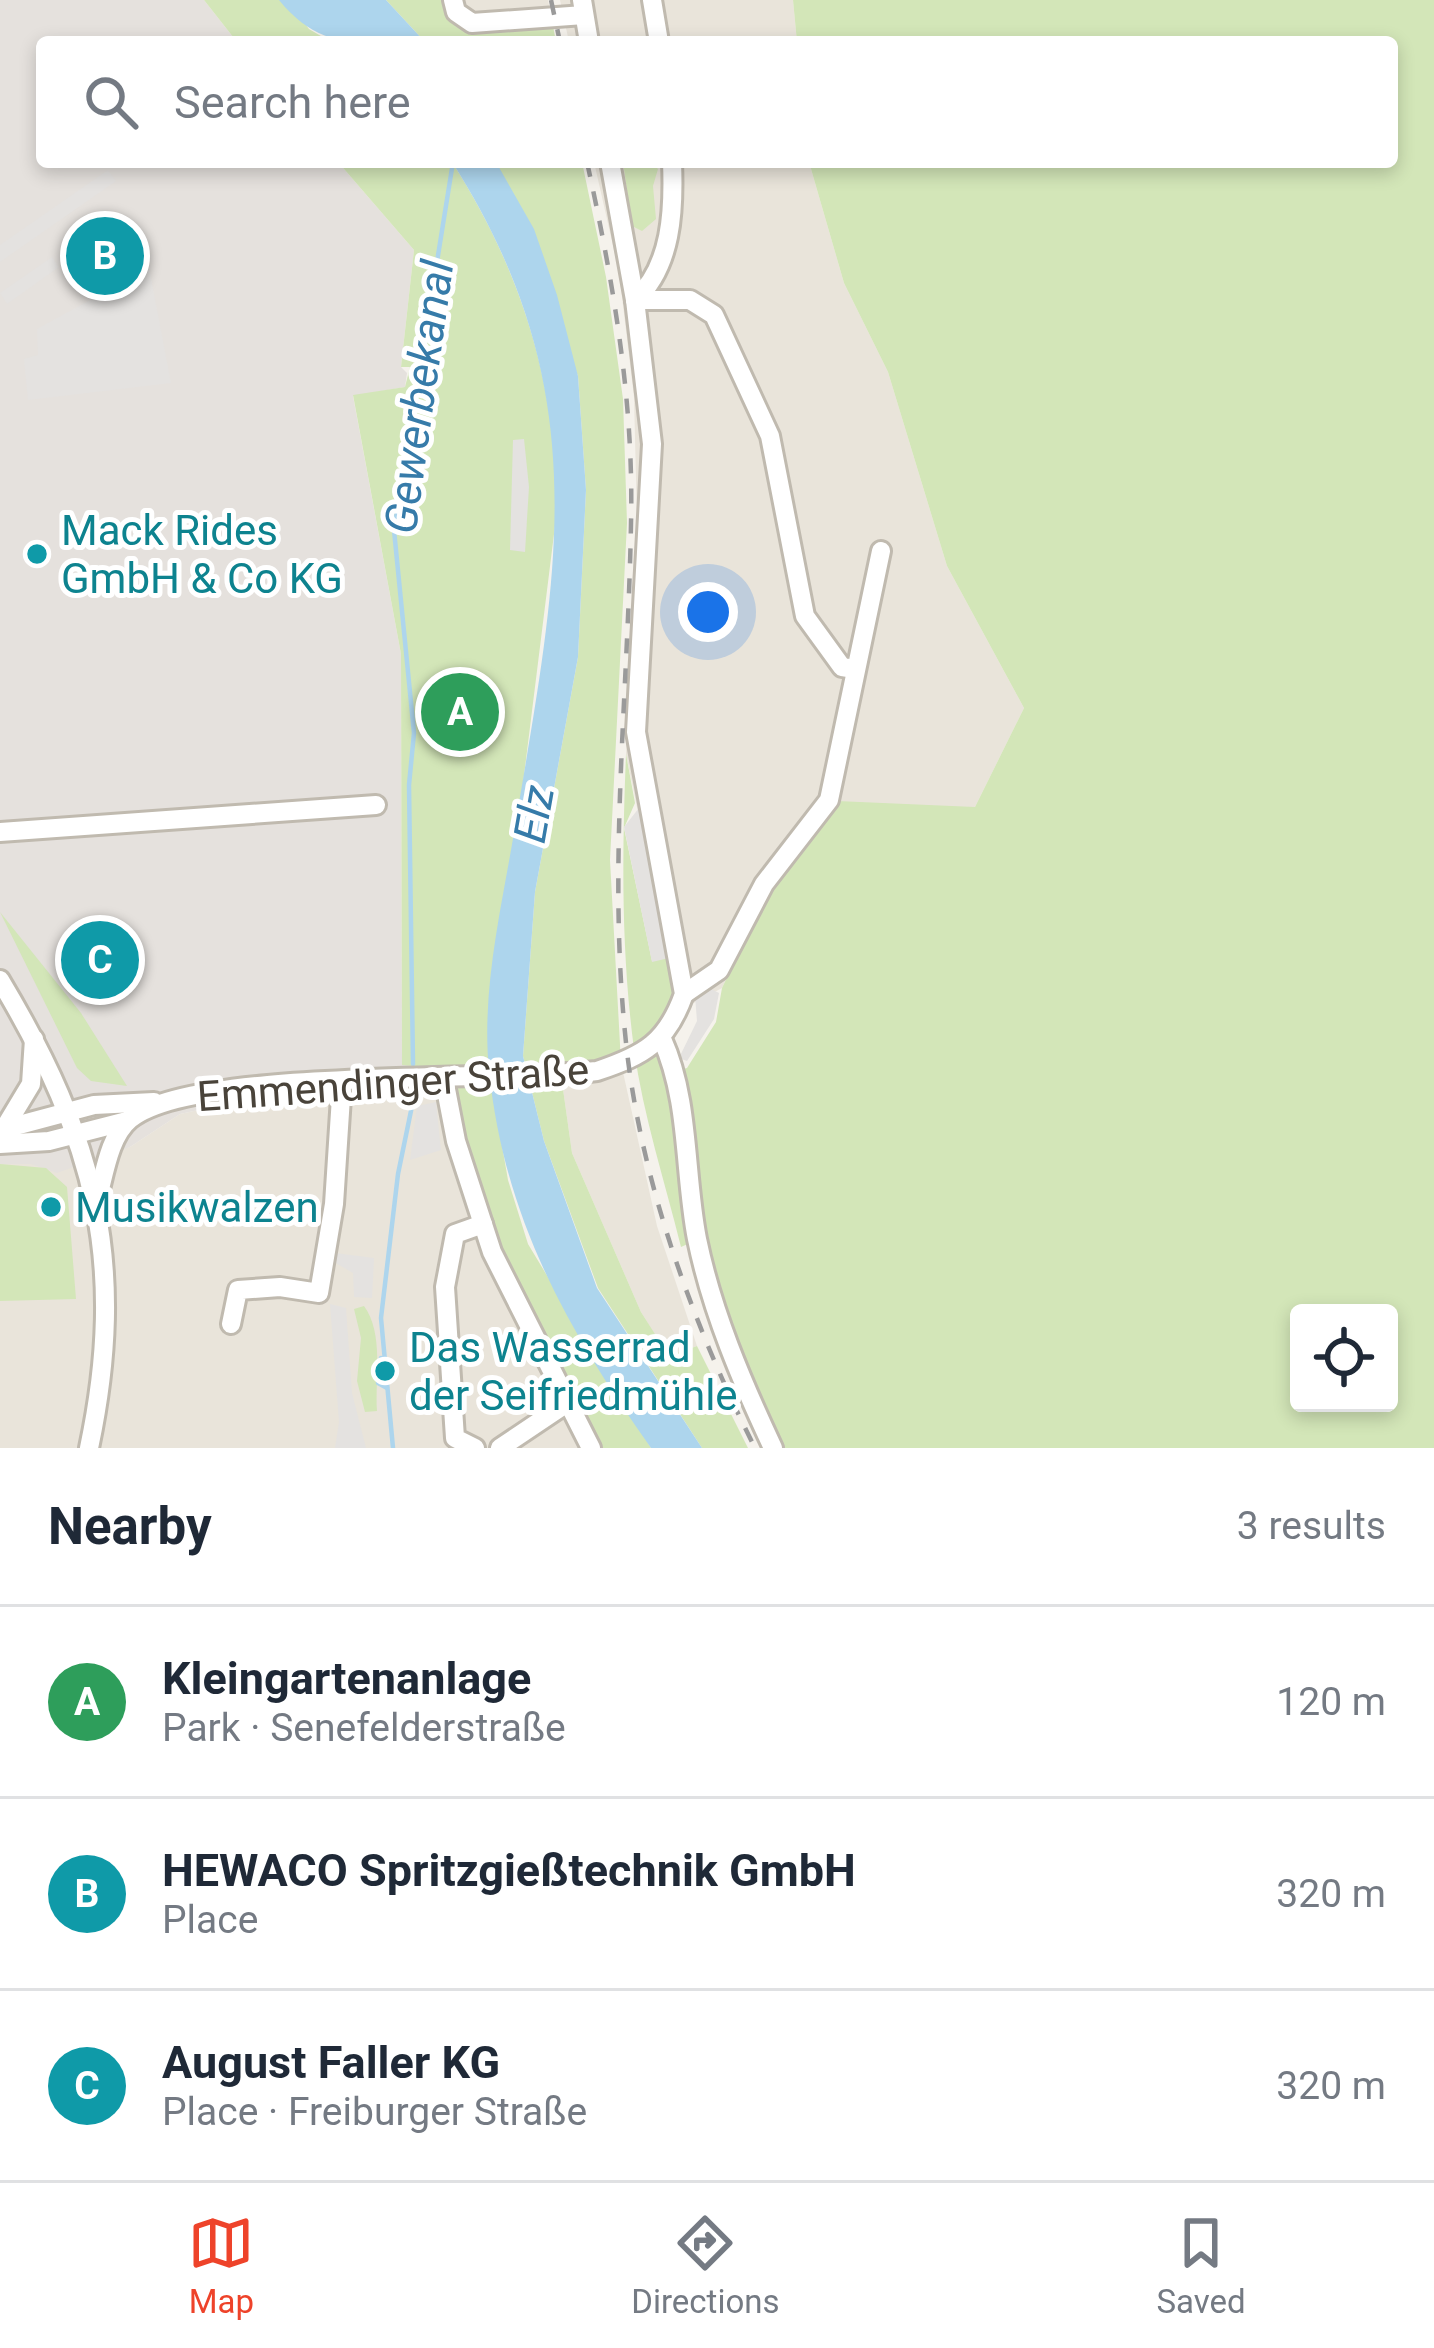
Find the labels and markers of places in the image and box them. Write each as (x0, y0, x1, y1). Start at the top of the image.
pin: B (66, 211, 144, 301)
place label: Mack Rides GmbH & Co KG (61, 506, 343, 603)
marker: Mack Rides GmbH & Co KG (24, 541, 50, 567)
pin: A (421, 667, 499, 757)
pin: C (61, 915, 139, 1005)
place label: Musikwalzen (75, 1183, 319, 1232)
marker: Musikwalzen (38, 1194, 64, 1220)
place label: Das Wasserrad der Seifriedmühle (409, 1323, 738, 1420)
marker: Das Wasserrad der Seifriedmühle (372, 1358, 398, 1384)

